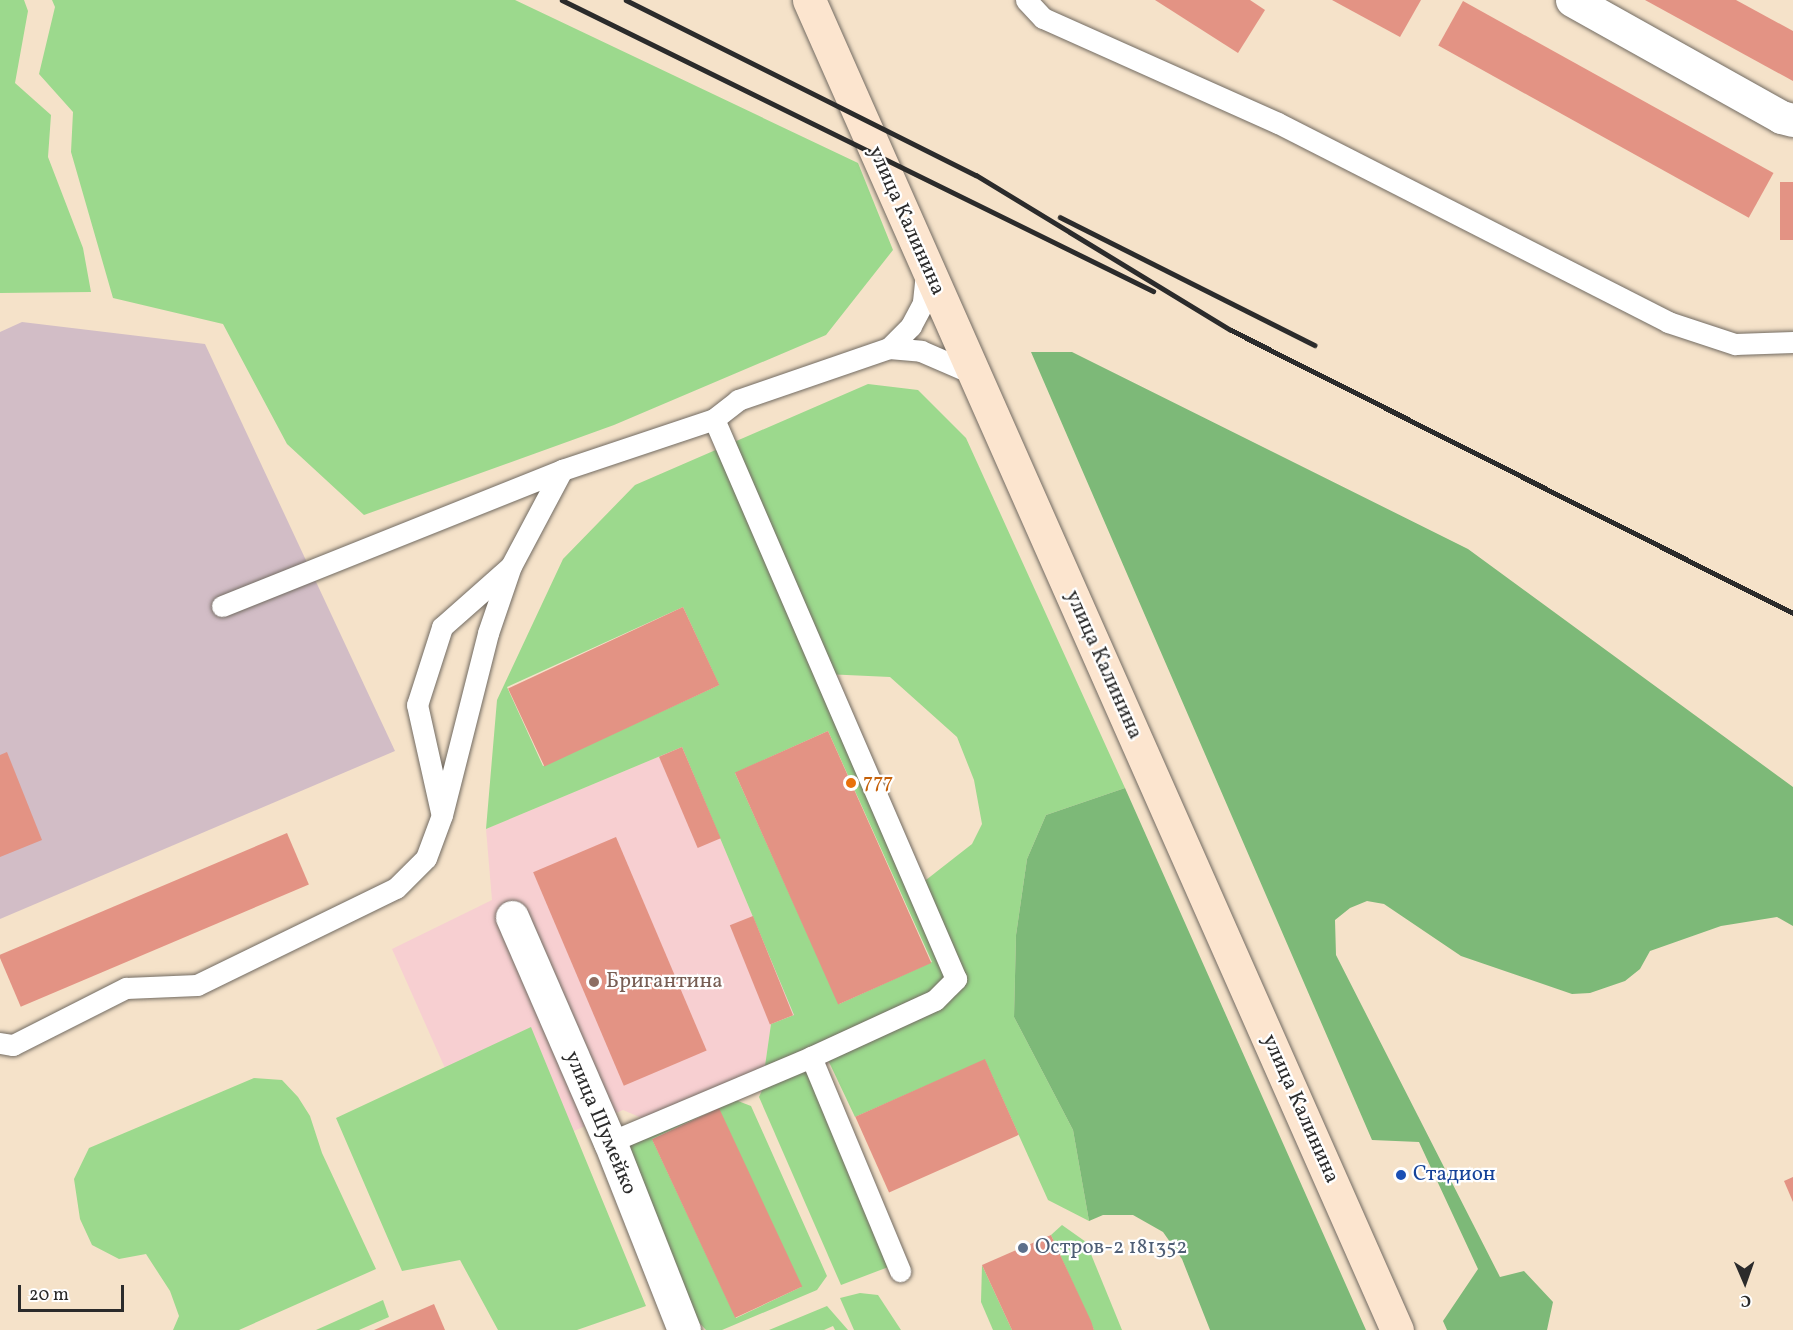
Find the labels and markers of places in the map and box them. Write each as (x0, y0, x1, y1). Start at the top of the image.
place label: 777 (863, 770, 894, 796)
marker: 777 (844, 776, 858, 790)
place label: Бригантина (606, 969, 723, 995)
marker: Бригантина (587, 975, 601, 989)
place label: Стадион (1413, 1162, 1496, 1188)
marker: Стадион (1394, 1168, 1408, 1182)
place label: Остров-2 181352 (1035, 1235, 1188, 1261)
marker: Остров-2 181352 (1016, 1241, 1030, 1255)

